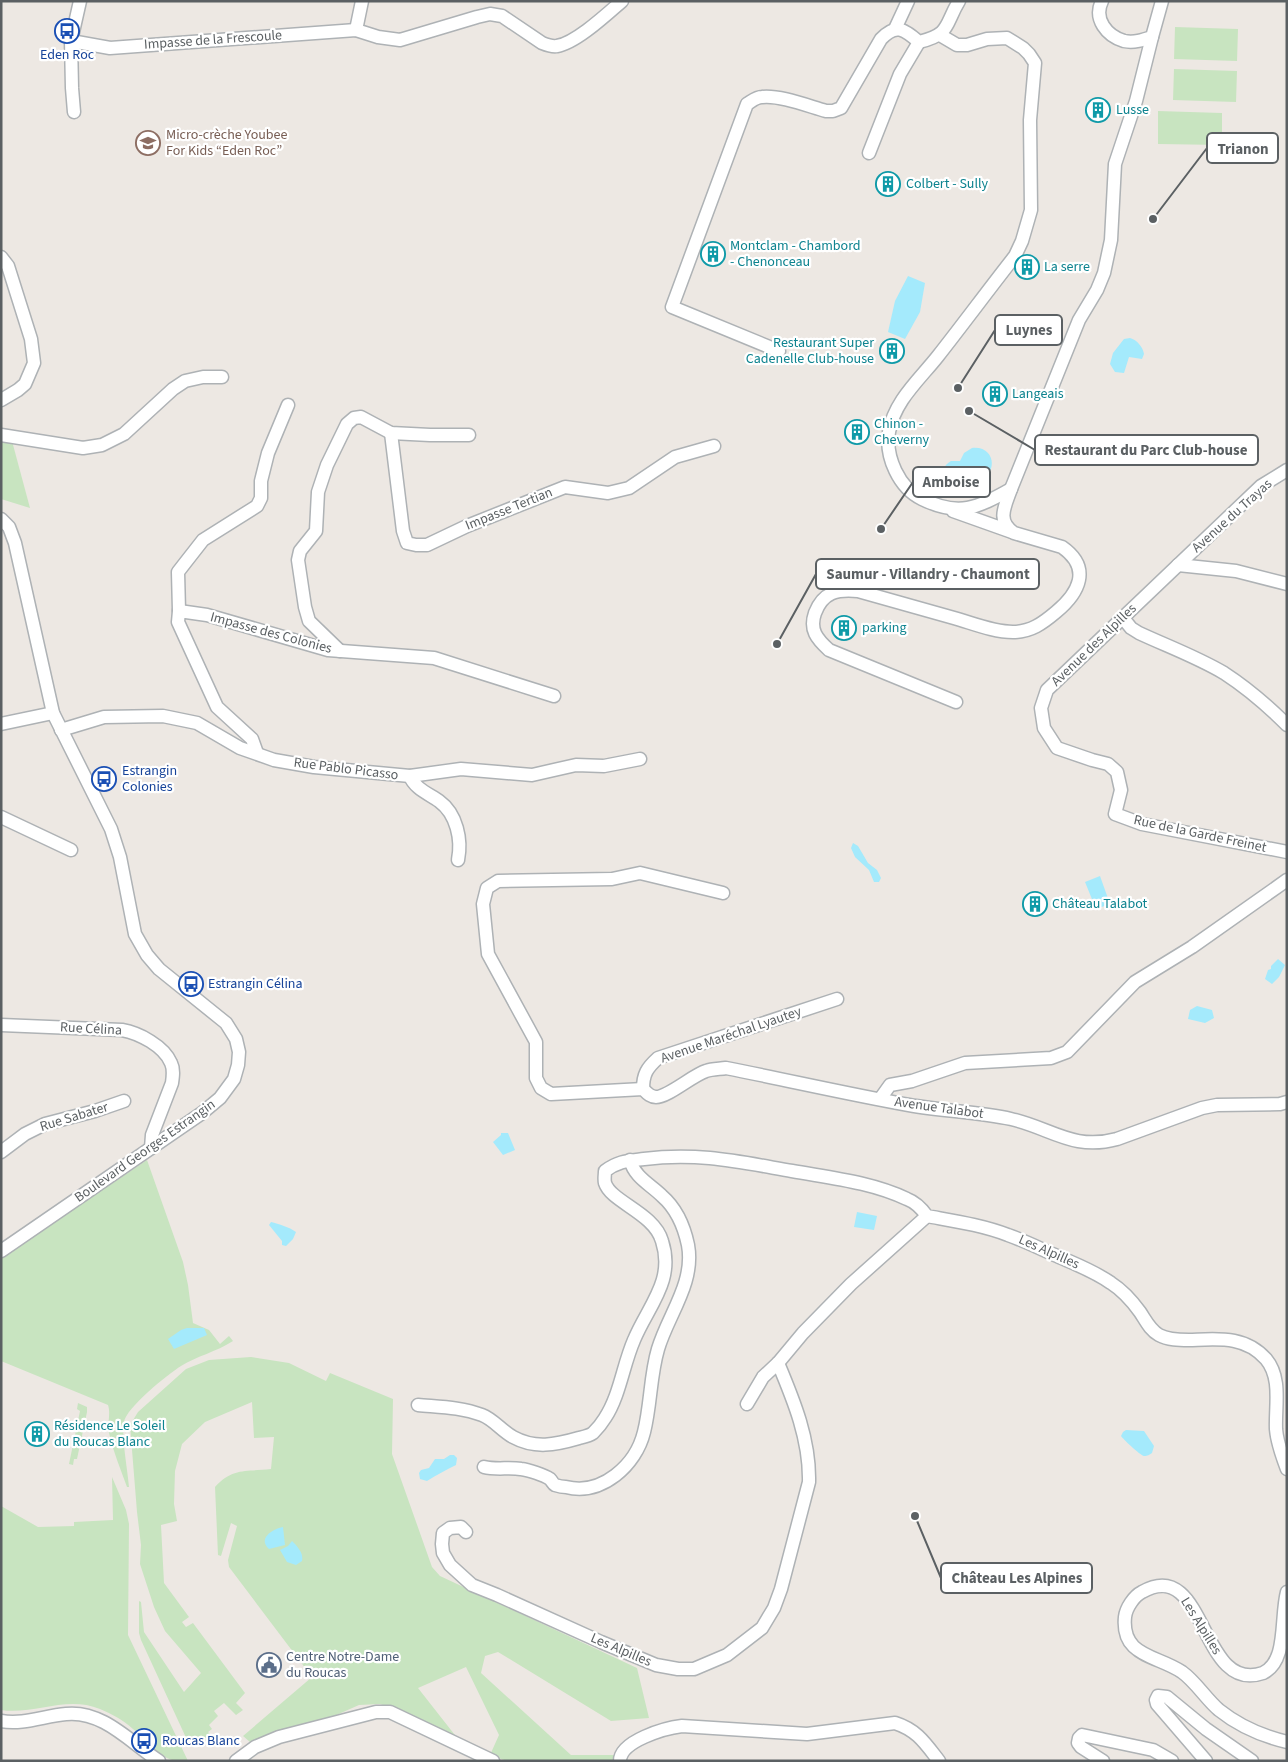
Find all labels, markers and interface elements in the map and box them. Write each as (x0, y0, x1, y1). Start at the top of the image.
bus stop icon: Eden Roc (54, 18, 80, 44)
street label: Impasse de la Frescoule (143, 25, 283, 55)
place label: Eden Roc (40, 45, 95, 65)
building icon: Lusse (1085, 97, 1111, 123)
place label: Lusse (1116, 100, 1149, 120)
place label: Micro-crèche Youbee For Kids “Eden Roc” (166, 125, 288, 161)
school or university icon: Micro-crèche Youbee For Kids “Eden Roc” (135, 130, 161, 156)
callout: Trianon (1207, 133, 1278, 163)
text: Trianon (1217, 139, 1269, 160)
building icon: Colbert - Sully (875, 171, 901, 197)
place label: Colbert - Sully (906, 174, 989, 194)
place label: Montclam - Chambord - Chenonceau (730, 236, 861, 272)
building icon: Montclam - Chambord - Chenonceau (700, 241, 726, 267)
building icon: La serre (1014, 254, 1040, 280)
place label: La serre (1044, 257, 1090, 277)
callout: Luynes (995, 315, 1062, 345)
text: Luynes (1006, 320, 1053, 341)
place label: Restaurant Super Cadenelle Club-house (746, 333, 874, 369)
building icon: Restaurant Super Cadenelle Club-house (879, 338, 905, 364)
building icon: Langeais (982, 381, 1008, 407)
place label: Langeais (1012, 384, 1064, 404)
place label: Chinon - Cheverny (874, 414, 930, 450)
building icon: Chinon - Cheverny (844, 419, 870, 445)
callout: Restaurant du Parc Club-house (1035, 435, 1258, 465)
text: Restaurant du Parc Club-house (1044, 440, 1248, 461)
callout: Amboise (913, 467, 990, 497)
text: Amboise (922, 472, 980, 493)
street label: Avenue du Trayas (1187, 474, 1277, 557)
street label: Impasse Tertian (462, 482, 556, 536)
callout: Saumur - Villandry - Chaumont (816, 559, 1039, 589)
text: Saumur - Villandry - Chaumont (826, 564, 1030, 585)
street label: Avenue des Alpilles (1047, 599, 1141, 691)
street label: Impasse des Colonies (208, 607, 334, 659)
building icon: parking (831, 615, 857, 641)
place label: parking (862, 618, 907, 638)
street label: Rue Pablo Picasso (292, 753, 400, 785)
place label: Estrangin Colonies (122, 761, 177, 797)
bus stop icon: Estrangin Colonies (91, 766, 117, 792)
street label: Rue de la Garde Freinet (1132, 810, 1268, 858)
building icon: Château Talabot (1022, 891, 1048, 917)
place label: Château Talabot (1052, 894, 1147, 914)
bus stop icon: Estrangin Célina (178, 971, 204, 997)
place label: Estrangin Célina (208, 974, 303, 994)
street label: Avenue Maréchal Lyautey (658, 1001, 804, 1068)
street label: Rue Célina (60, 1017, 122, 1041)
street label: Avenue Talabot (893, 1092, 985, 1124)
street label: Boulevard Georges Estrangin (70, 1095, 220, 1207)
street label: Rue Sabater (37, 1097, 111, 1137)
street label: Les Alpilles (1015, 1230, 1083, 1274)
place label: Résidence Le Soleil du Roucas Blanc (54, 1416, 166, 1452)
building icon: Résidence Le Soleil du Roucas Blanc (24, 1421, 50, 1447)
callout: Château Les Alpines (941, 1563, 1092, 1593)
text: Château Les Alpines (951, 1568, 1083, 1589)
street label: Les Alpilles (1175, 1593, 1227, 1659)
street label: Les Alpilles (587, 1628, 655, 1672)
place label: Centre Notre-Dame du Roucas (286, 1647, 399, 1683)
public building icon: Centre Notre-Dame du Roucas (256, 1652, 282, 1678)
bus stop icon: Roucas Blanc (131, 1728, 157, 1754)
place label: Roucas Blanc (162, 1731, 241, 1751)

